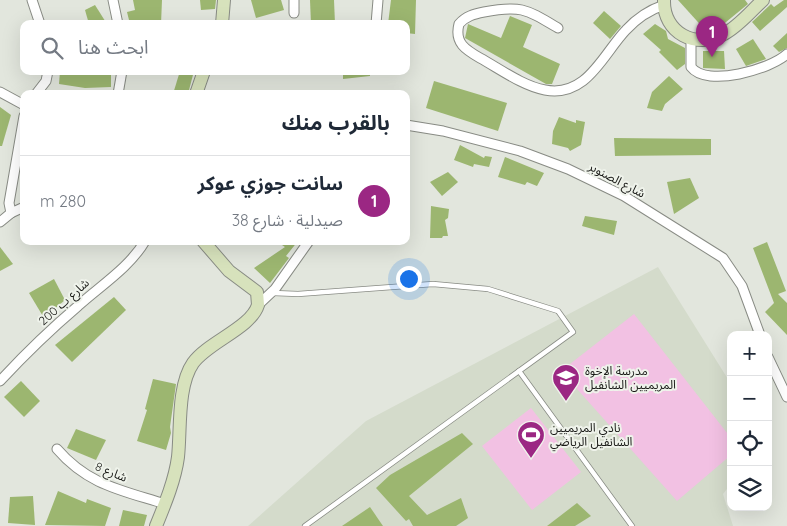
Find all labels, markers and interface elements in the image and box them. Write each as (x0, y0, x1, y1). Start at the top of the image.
pin: 1 (696, 16, 728, 57)
search box (20, 20, 410, 75)
icon: search (38, 34, 66, 62)
text: ابحث هنا (78, 35, 149, 59)
text: بالقرب منك (282, 109, 390, 135)
street label: شارع الصنوبر (585, 158, 648, 202)
text: سانت جوزي عوكر (198, 171, 343, 195)
text: 280 m (40, 191, 86, 211)
text: 1 (371, 191, 377, 211)
text: صيدلية · شارع 38 (232, 210, 343, 230)
your location (396, 266, 422, 292)
street label: شارع ب 200 (35, 275, 93, 330)
map controls (727, 331, 772, 511)
button: + (727, 331, 772, 376)
school or university icon: مدرسة الإخوة المريميين الشانفيل (551, 363, 581, 402)
place label: مدرسة الإخوة المريميين الشانفيل (585, 363, 676, 392)
button: − (727, 376, 772, 421)
sports icon: نادي المريميين الشانفيل الرياضي (516, 420, 546, 459)
place label: نادي المريميين الشانفيل الرياضي (550, 420, 633, 452)
button: locate (727, 421, 772, 466)
street label: شارع 8 (92, 458, 129, 487)
button: layers (727, 466, 772, 511)

